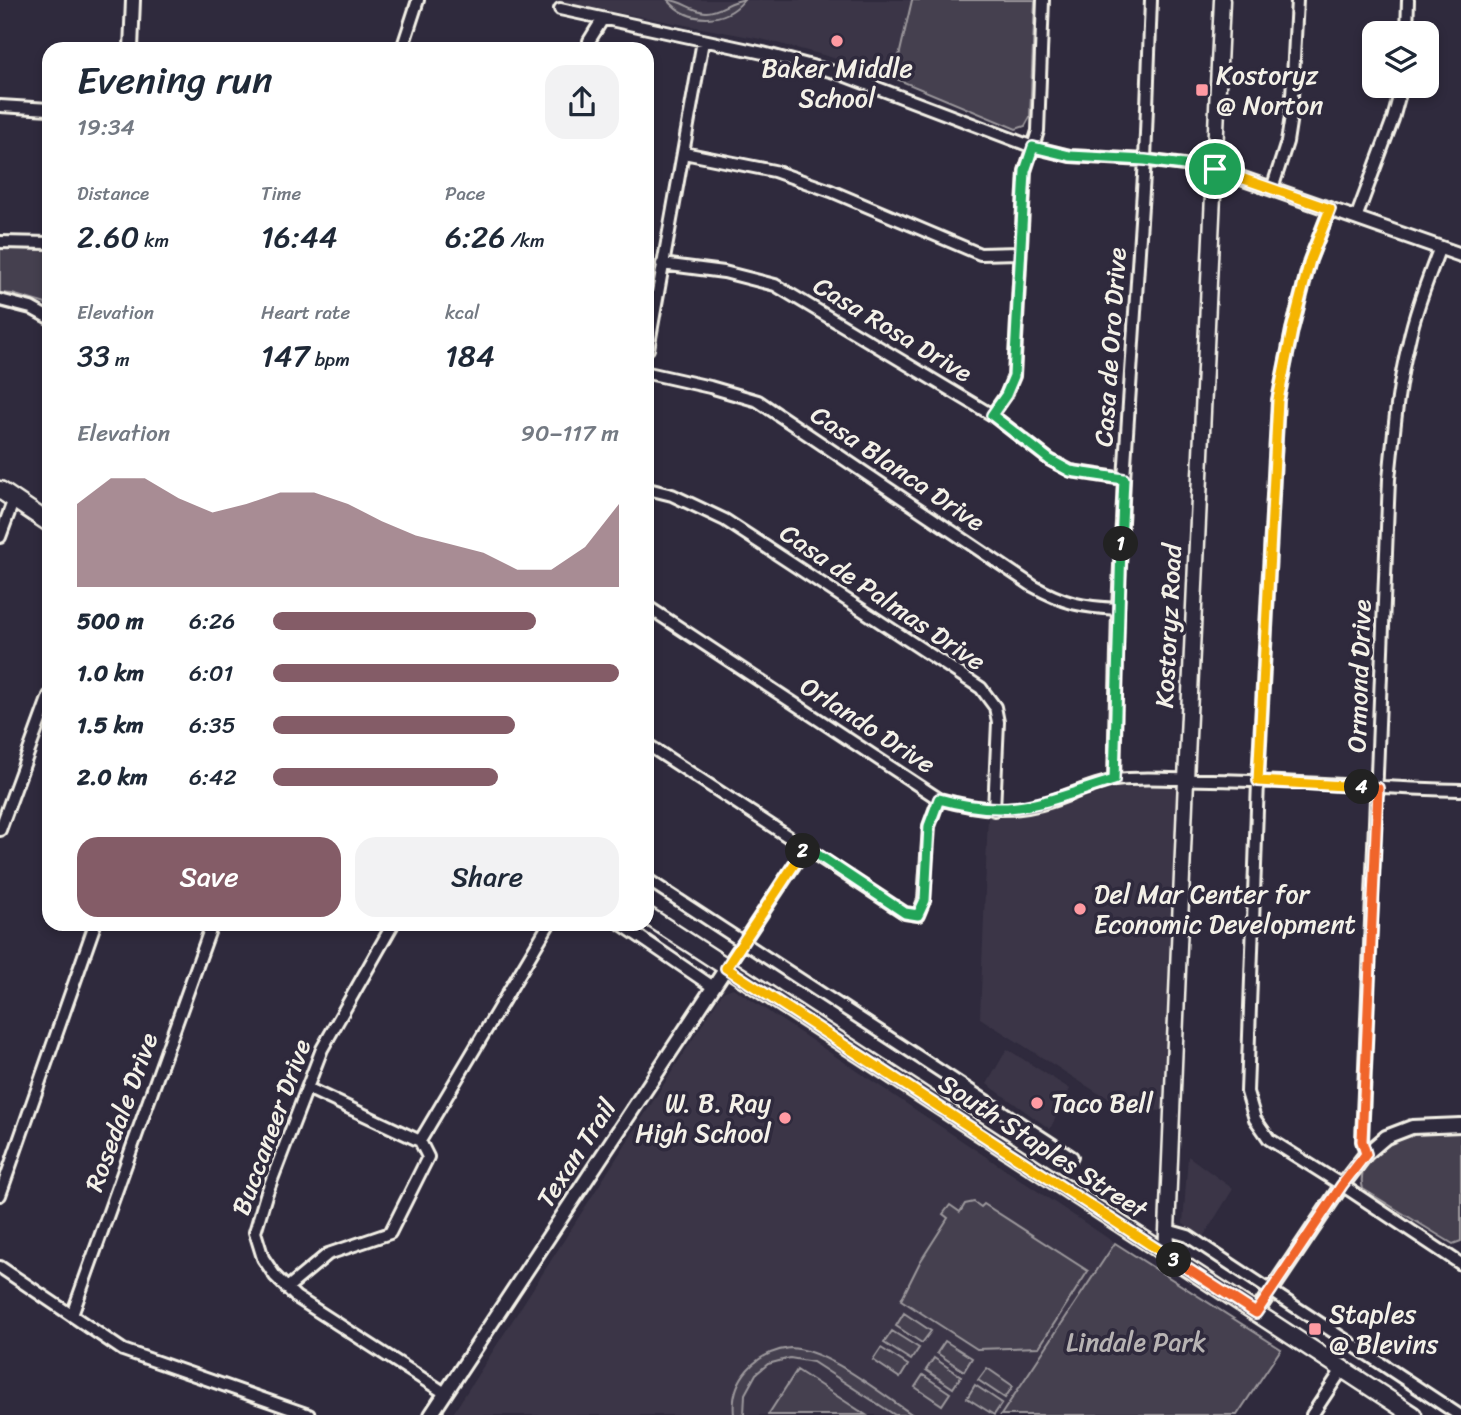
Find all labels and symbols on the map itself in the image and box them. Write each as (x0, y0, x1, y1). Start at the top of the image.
marker: Baker Middle School (829, 33, 845, 49)
place label: Baker Middle School (761, 45, 913, 121)
place label: Kostoryz @ Norton (1216, 52, 1323, 128)
marker: Kostoryz @ Norton (1194, 82, 1210, 98)
pin (1185, 139, 1245, 199)
street label: Casa de Oro Drive (1080, 245, 1140, 448)
street label: Casa Rosa Drive (804, 263, 982, 395)
street label: Casa Blanca Drive (801, 392, 995, 544)
street label: Casa de Palmas Drive (770, 511, 996, 683)
pin: 1 (1104, 526, 1138, 562)
street label: Kostoryz Road (1141, 541, 1195, 709)
street label: Ormond Drive (1333, 598, 1385, 753)
street label: Orlando Drive (791, 664, 945, 786)
pin: 4 (1344, 770, 1380, 804)
pin: 2 (786, 834, 820, 868)
place label: Del Mar Center for Economic Development (1094, 871, 1356, 947)
marker: Del Mar Center for Economic Development (1072, 901, 1088, 917)
street label: Rosedale Drive (71, 1025, 171, 1198)
street label: Buccaneer Drive (218, 1032, 324, 1222)
street label: South Staples Street (929, 1061, 1158, 1232)
place label: W. B. Ray High School (635, 1080, 772, 1156)
place label: Taco Bell (1051, 1080, 1154, 1126)
street label: Texan Trail (523, 1088, 629, 1217)
marker: Taco Bell (1029, 1095, 1045, 1111)
marker: W. B. Ray High School (777, 1110, 793, 1126)
pin: 3 (1156, 1242, 1192, 1278)
place label: Staples @ Blevins (1329, 1291, 1439, 1367)
park label: Lindale Park (1066, 1319, 1206, 1365)
marker: Staples @ Blevins (1307, 1321, 1323, 1337)

